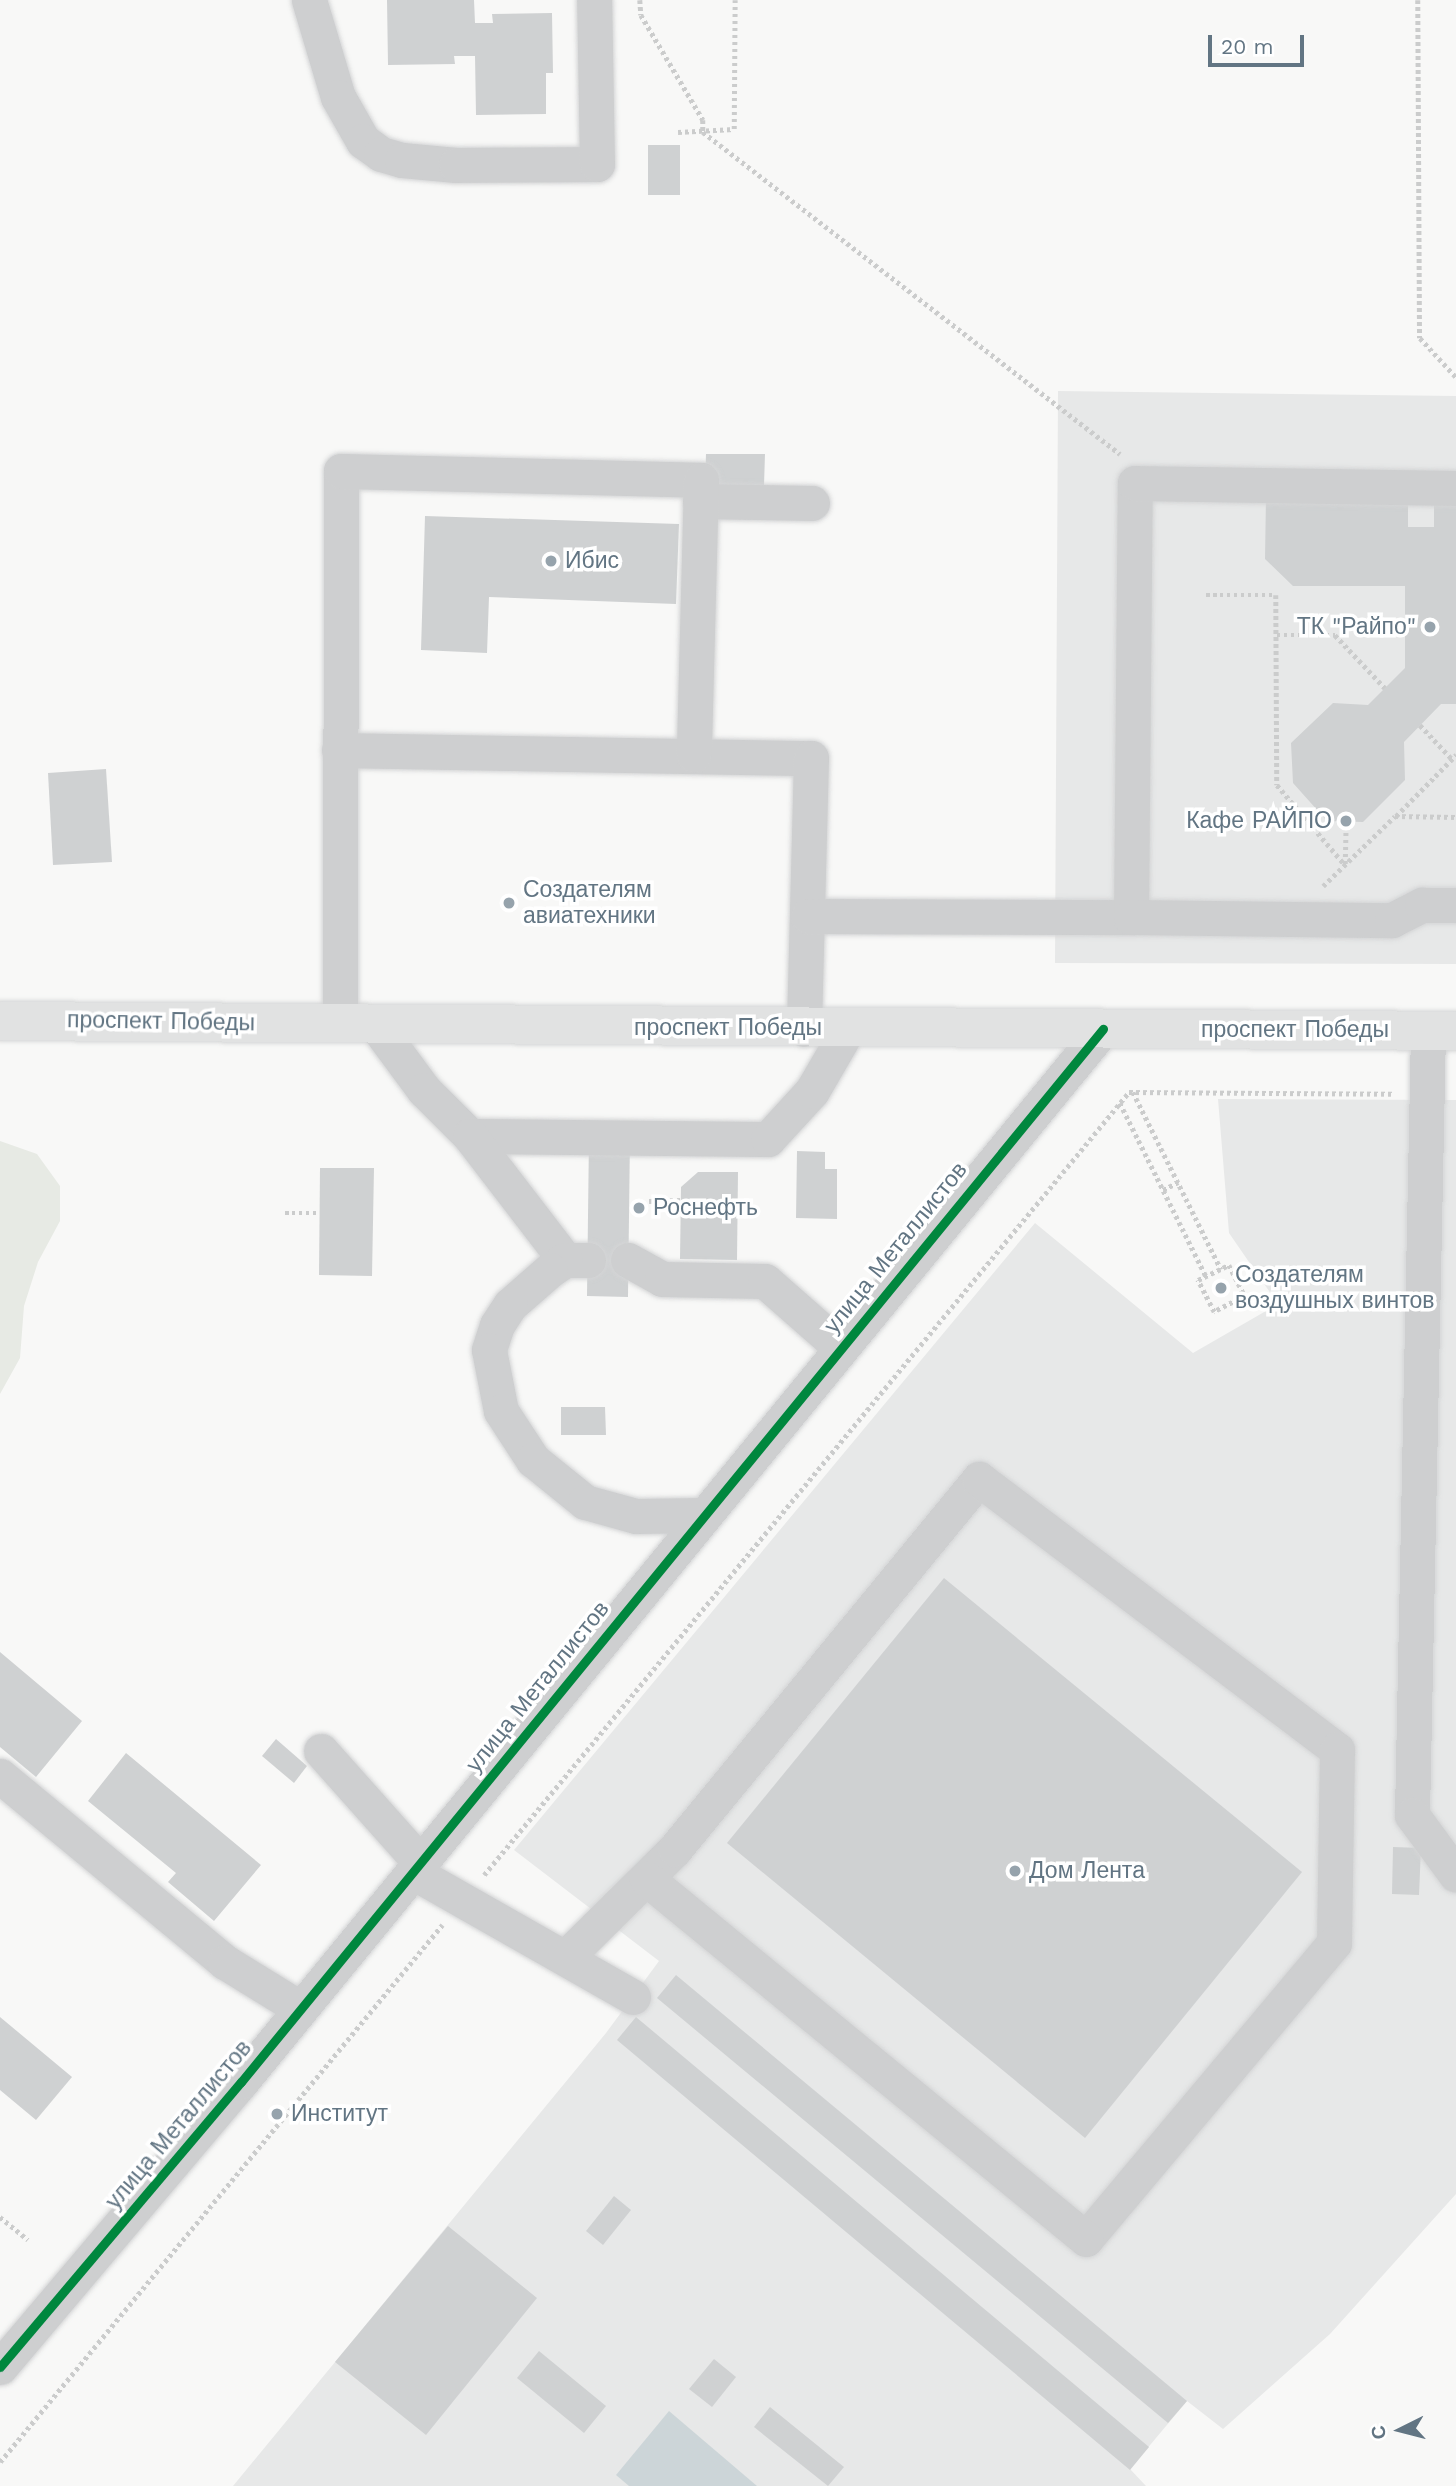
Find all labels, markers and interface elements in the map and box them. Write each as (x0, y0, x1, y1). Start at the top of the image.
scale bar (1211, 21, 1307, 65)
text: 20 m (1221, 34, 1273, 59)
place label: Ибис (565, 547, 619, 575)
marker: Ибис (543, 553, 559, 569)
place label: ТК "Райпо" (1297, 613, 1416, 641)
marker: ТК "Райпо" (1422, 619, 1438, 635)
place label: Кафе РАЙПО (1186, 807, 1332, 835)
marker: Кафе РАЙПО (1338, 813, 1354, 829)
place label: Создателям авиатехники (523, 876, 656, 930)
marker: Создателям авиатехники (501, 895, 517, 911)
street label: проспект Победы (67, 1007, 255, 1037)
street label: проспект Победы (634, 1014, 822, 1042)
street label: проспект Победы (1201, 1016, 1389, 1044)
street label: улица Металлистов (819, 1157, 973, 1339)
place label: Роснефть (653, 1194, 758, 1222)
marker: Роснефть (631, 1200, 647, 1216)
place label: Создателям воздушных винтов (1235, 1261, 1435, 1315)
marker: Создателям воздушных винтов (1213, 1280, 1229, 1296)
street label: улица Металлистов (461, 1596, 615, 1778)
place label: Дом Лента (1029, 1857, 1145, 1885)
marker: Дом Лента (1007, 1863, 1023, 1879)
street label: улица Металлистов (100, 2035, 258, 2215)
place label: Институт (291, 2100, 388, 2128)
marker: Институт (269, 2106, 285, 2122)
north arrow (1365, 2395, 1435, 2465)
text: С (1366, 2424, 1391, 2440)

